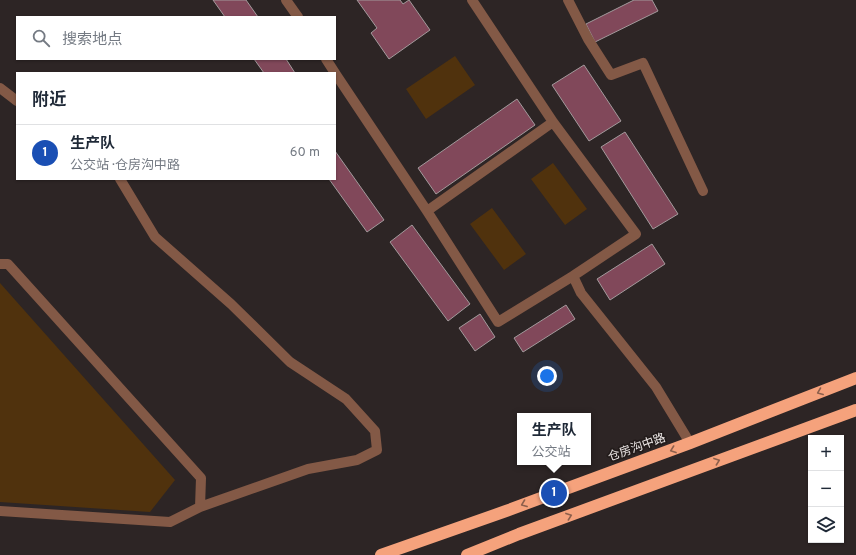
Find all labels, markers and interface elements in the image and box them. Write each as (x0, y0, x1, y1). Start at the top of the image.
search box (16, 16, 336, 60)
icon: search (30, 27, 52, 49)
text: 搜索地点 (62, 31, 122, 50)
text: 附近 (32, 90, 66, 112)
text: 生产队 (70, 135, 115, 154)
text: 1 (42, 145, 48, 161)
text: 60 m (290, 145, 320, 161)
text: 公交站 · 仓房沟中路 (70, 158, 180, 174)
your location (537, 366, 557, 386)
one-way arrow (816, 387, 823, 395)
popup (517, 413, 591, 465)
text: 生产队 (531, 422, 577, 441)
street label: 仓房沟中路 (606, 430, 668, 466)
map controls (808, 435, 844, 543)
button: + (808, 435, 844, 471)
text: 公交站 (531, 445, 571, 461)
one-way arrow (669, 445, 676, 453)
one-way arrow (714, 457, 721, 465)
button: − (808, 471, 844, 507)
pin: 1 (541, 478, 567, 508)
one-way arrow (521, 500, 528, 508)
button: layers (808, 507, 844, 543)
one-way arrow (565, 512, 572, 520)

